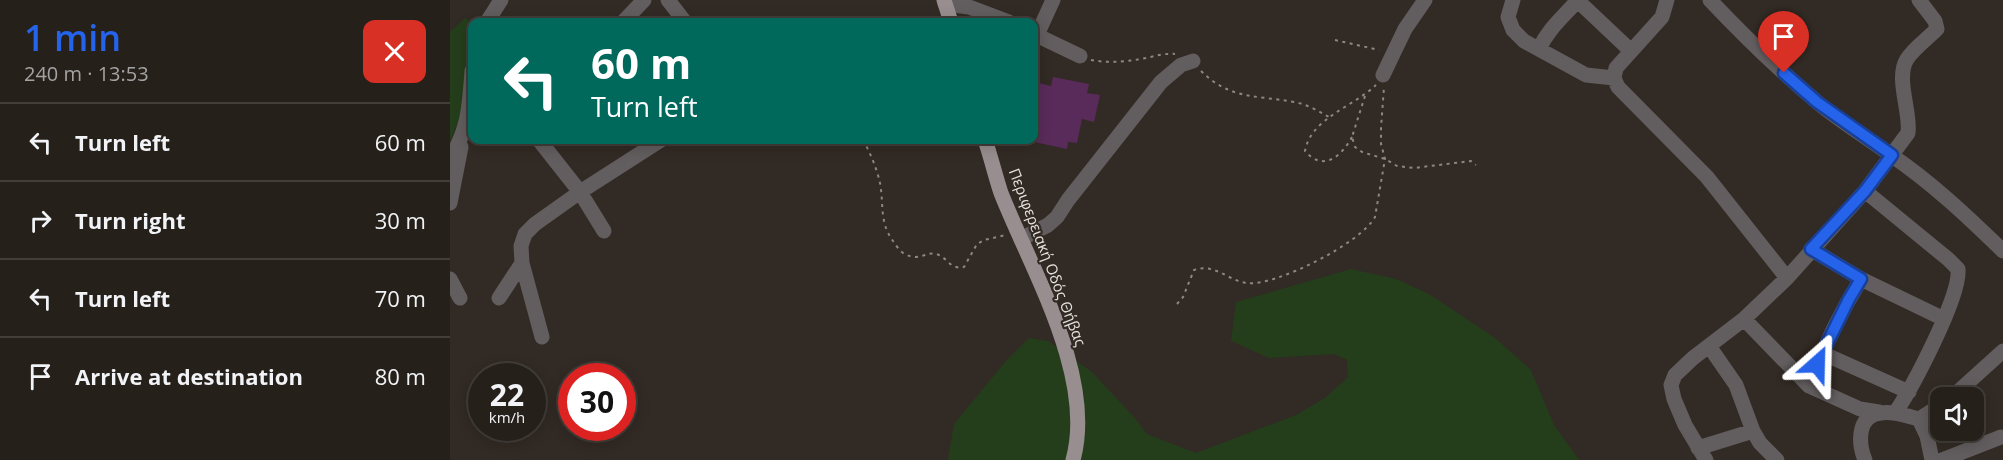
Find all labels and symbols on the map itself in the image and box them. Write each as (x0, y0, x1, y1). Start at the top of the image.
pin (1758, 11, 1809, 73)
street label: Περιφερειακή Οδός Θήβας (1005, 165, 1091, 349)
position arrow (1785, 332, 1849, 396)
speed limit sign: 30 (558, 363, 636, 441)

